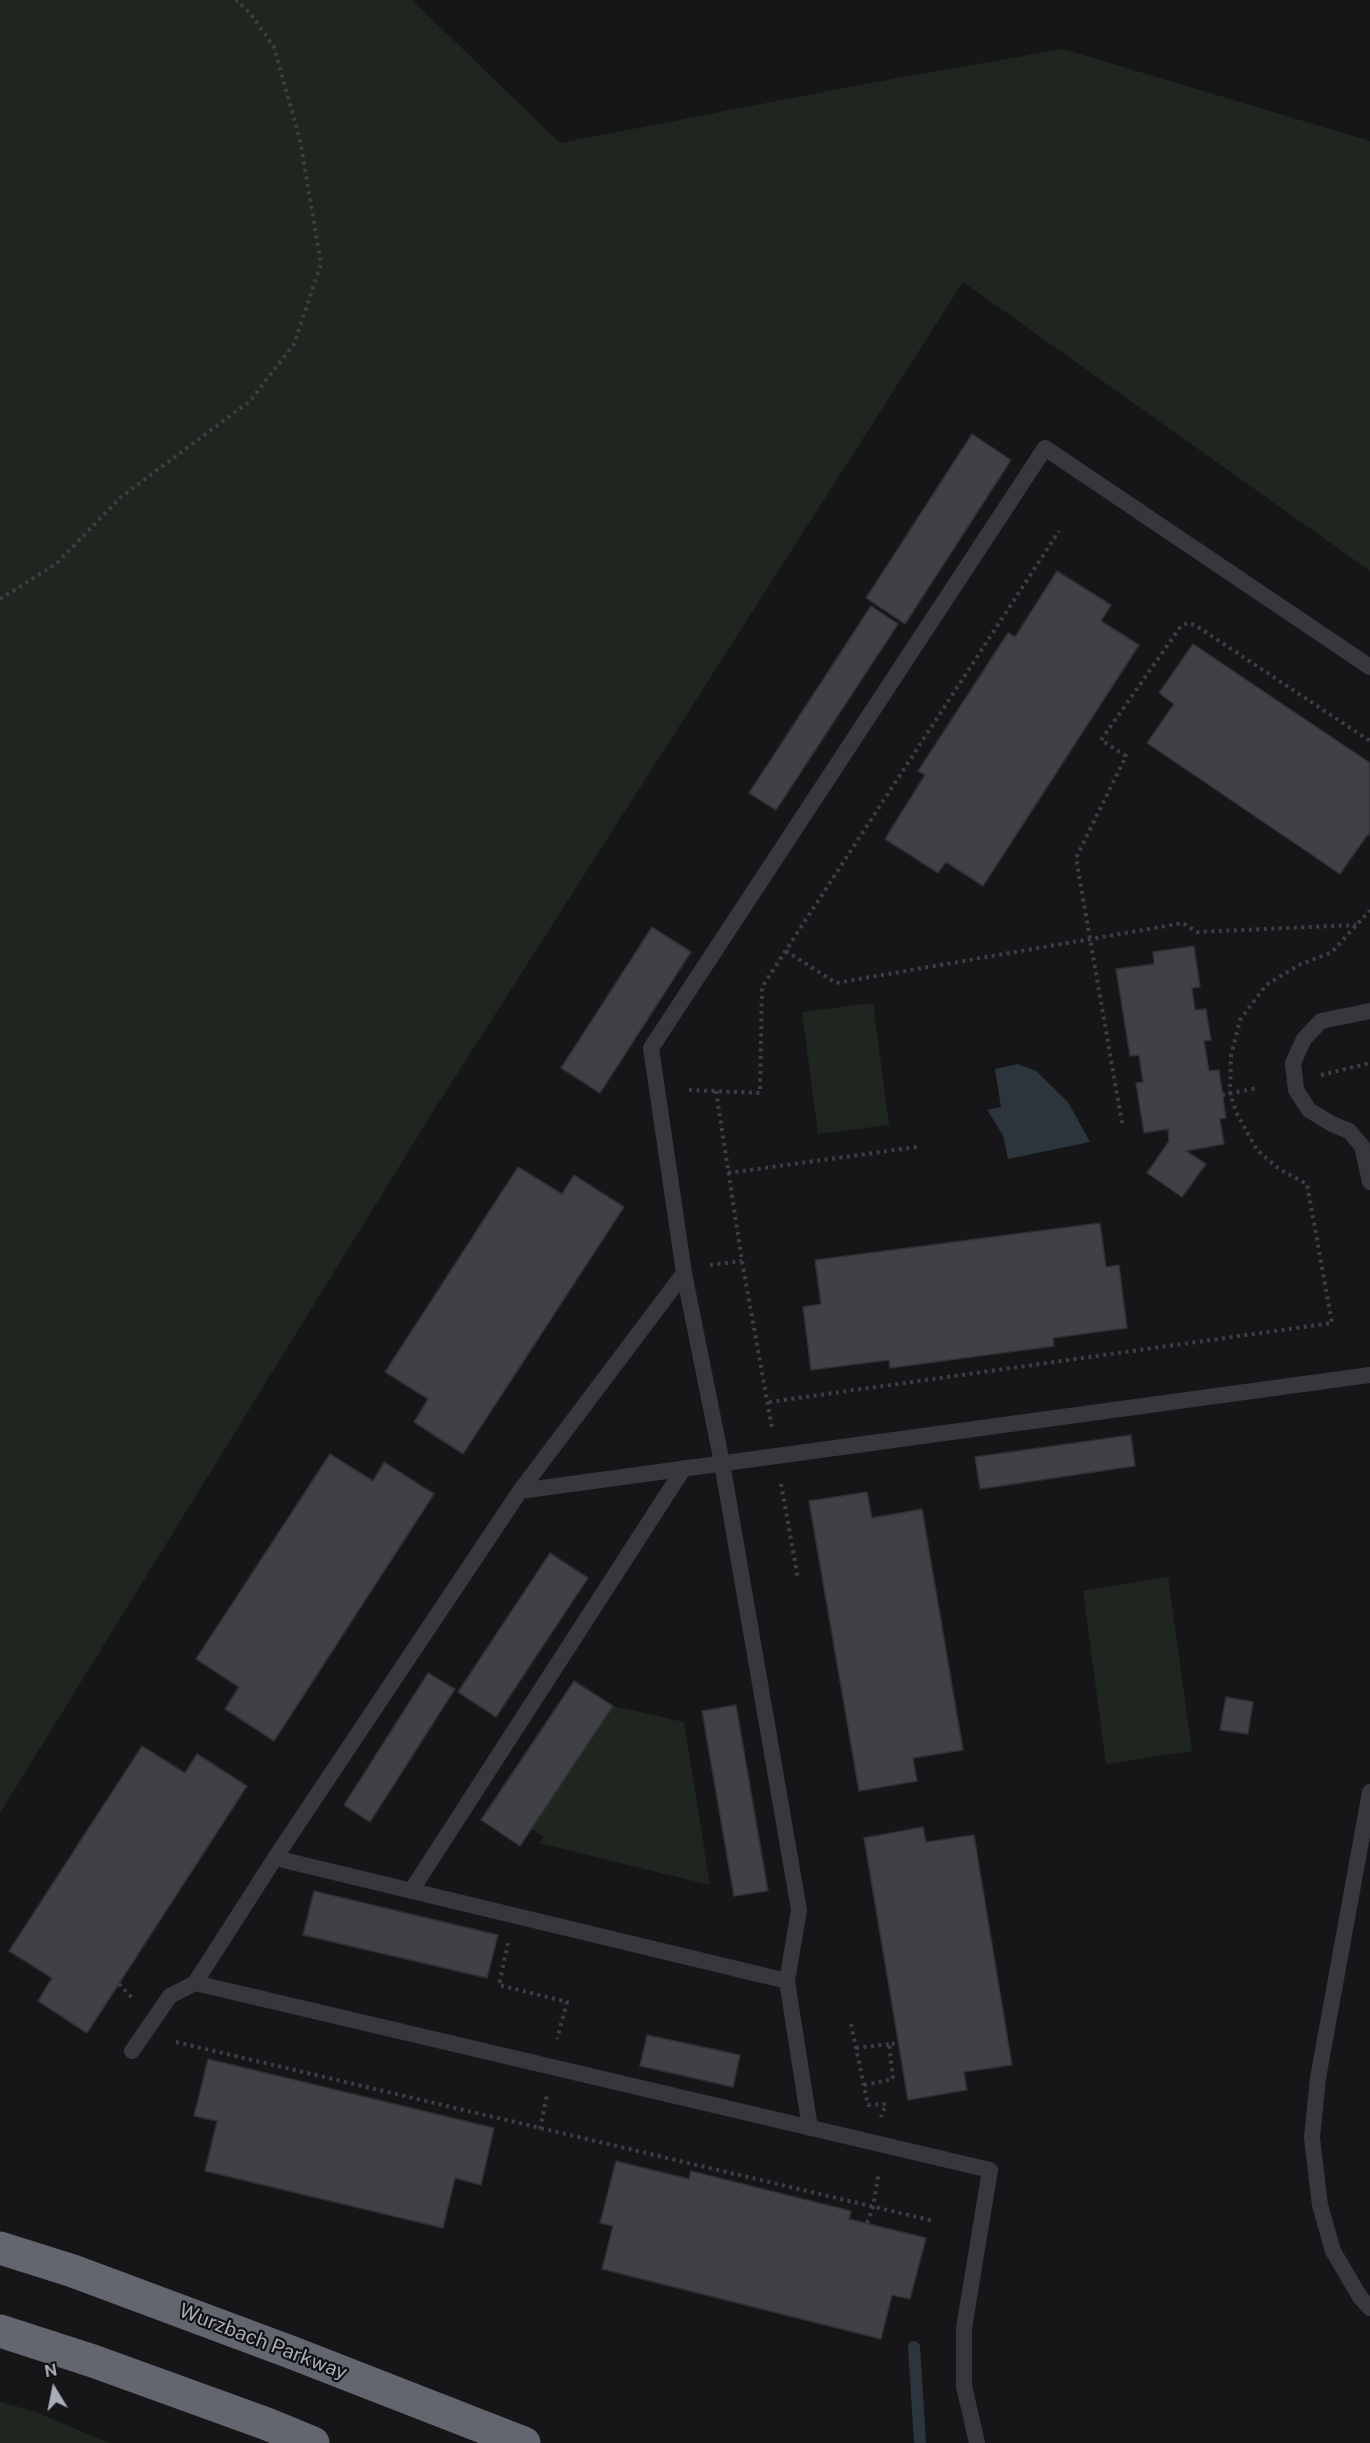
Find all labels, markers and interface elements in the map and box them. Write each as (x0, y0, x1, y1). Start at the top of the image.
street label: Wurzbach Parkway (176, 2299, 350, 2385)
north arrow (24, 2359, 84, 2419)
text: N (43, 2360, 59, 2381)

